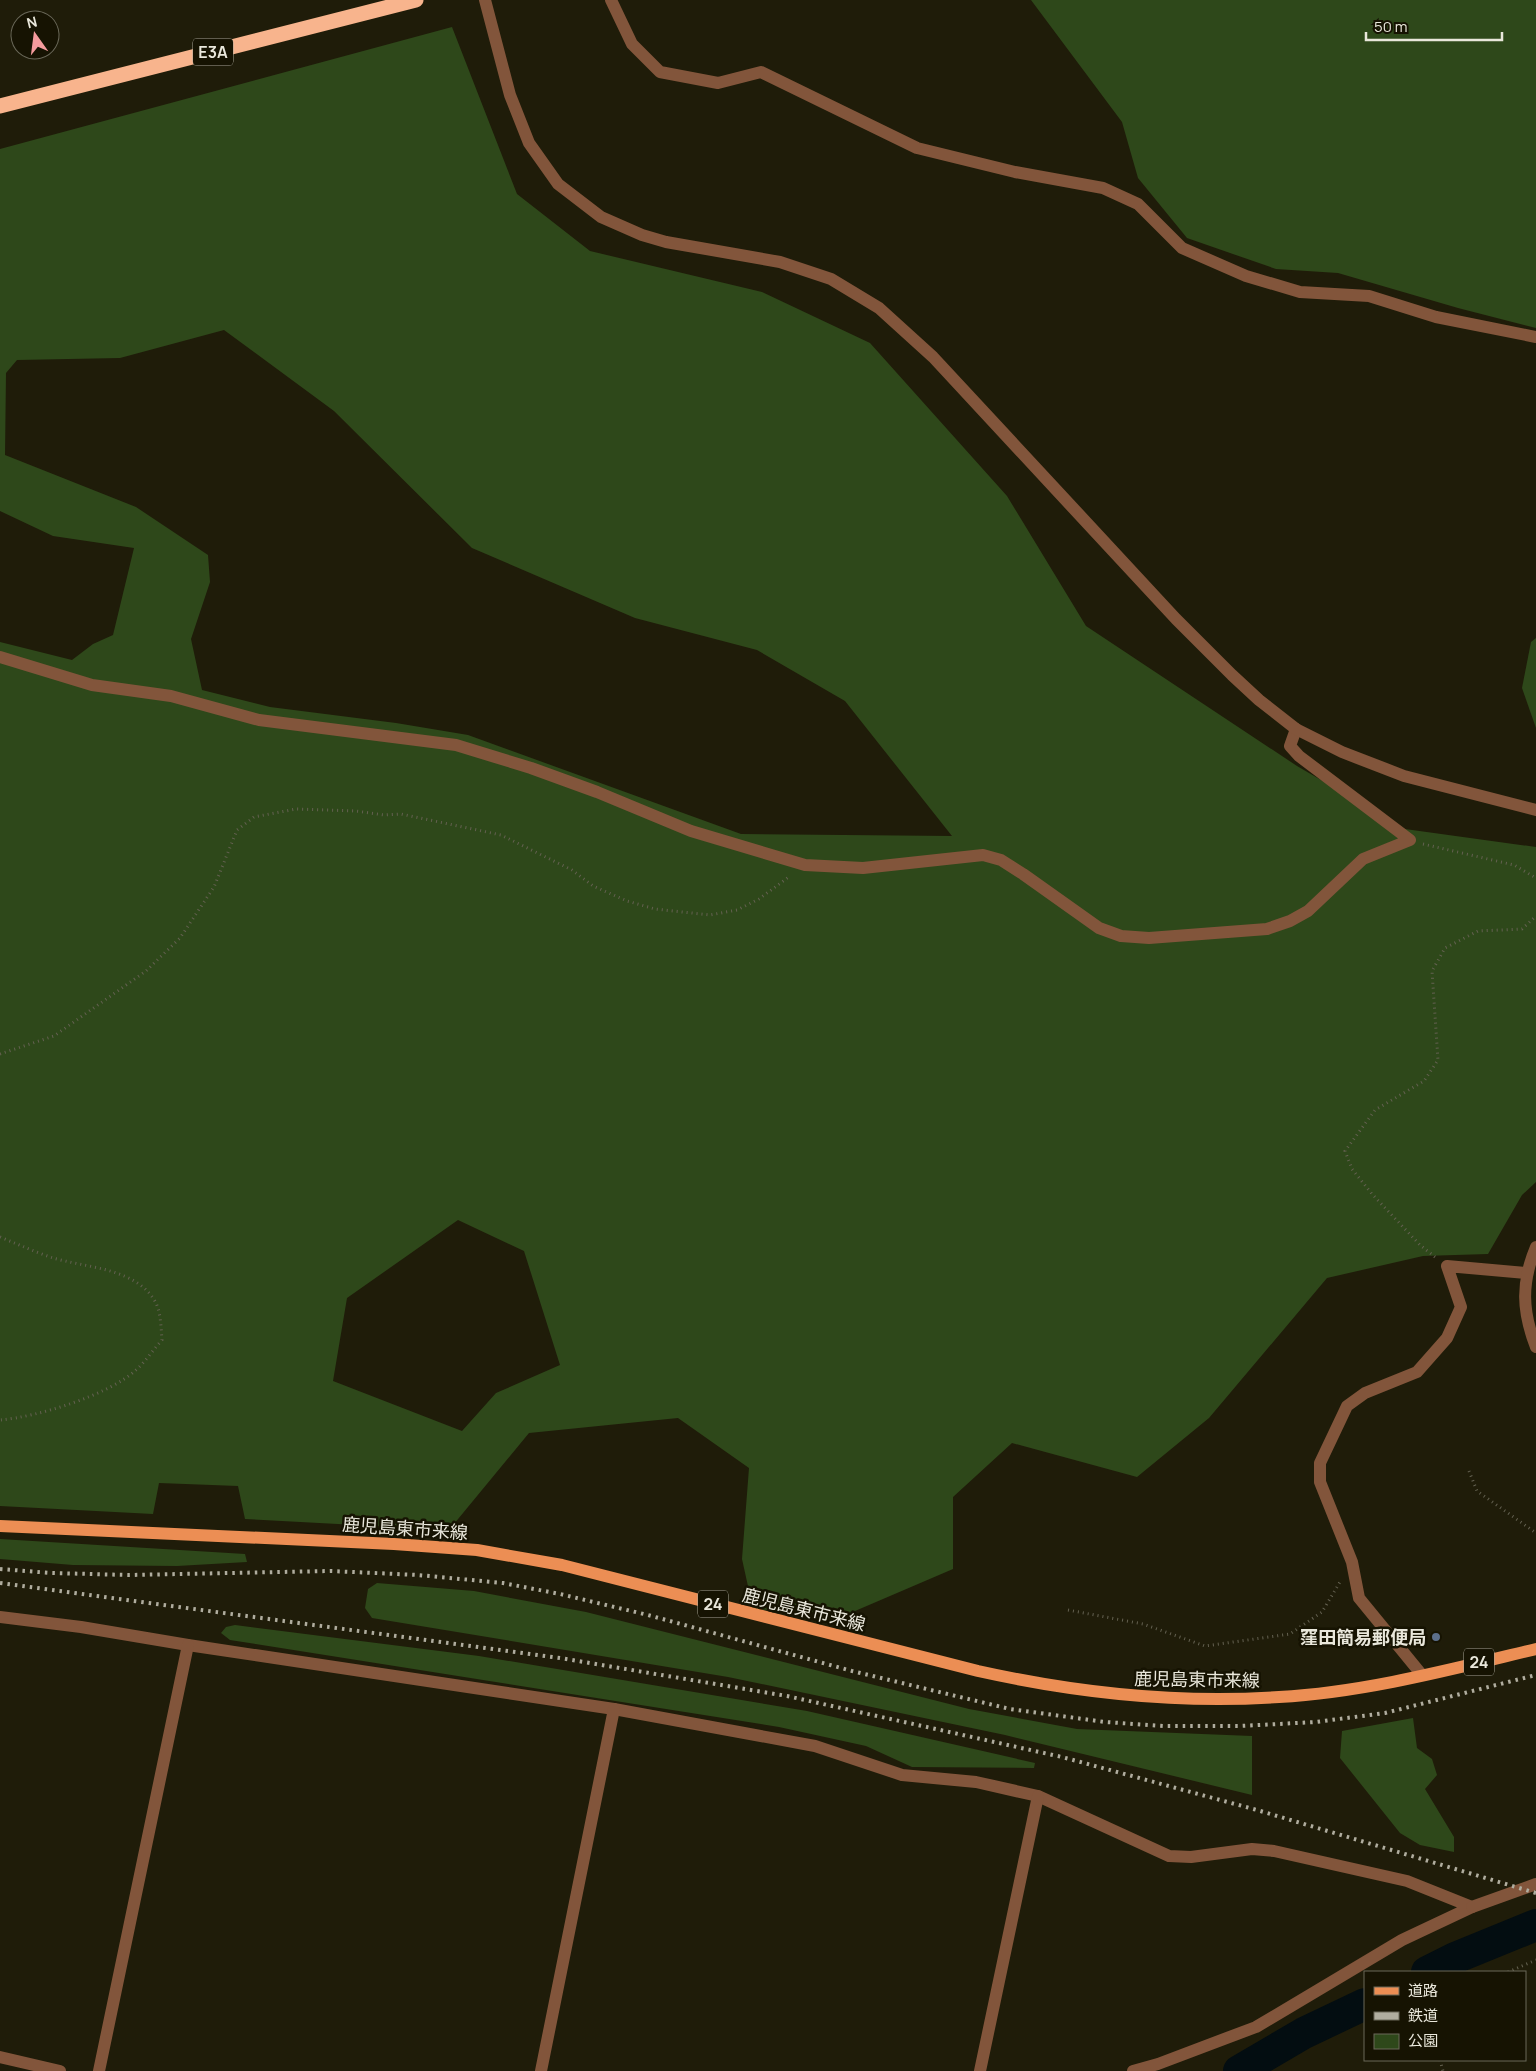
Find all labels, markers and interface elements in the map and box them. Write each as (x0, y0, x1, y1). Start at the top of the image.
north arrow (10, 10, 60, 60)
scale bar (1366, 10, 1502, 42)
text: N (25, 11, 39, 32)
text: 50 m (1374, 16, 1408, 37)
road number: E3A (193, 38, 233, 66)
street label: 鹿児島東市来線 (341, 1512, 469, 1544)
street label: 鹿児島東市来線 (740, 1582, 868, 1636)
road number: 24 (698, 1590, 728, 1618)
place label: 窪田簡易郵便局 (1300, 1625, 1426, 1649)
marker: 窪田簡易郵便局 (1430, 1631, 1442, 1643)
road number: 24 (1464, 1648, 1494, 1675)
street label: 鹿児島東市来線 (1134, 1666, 1260, 1692)
legend (1364, 1971, 1526, 2061)
text: 道路 (1408, 1980, 1438, 2001)
text: 鉄道 (1408, 2005, 1438, 2026)
text: 公園 (1408, 2030, 1438, 2051)

